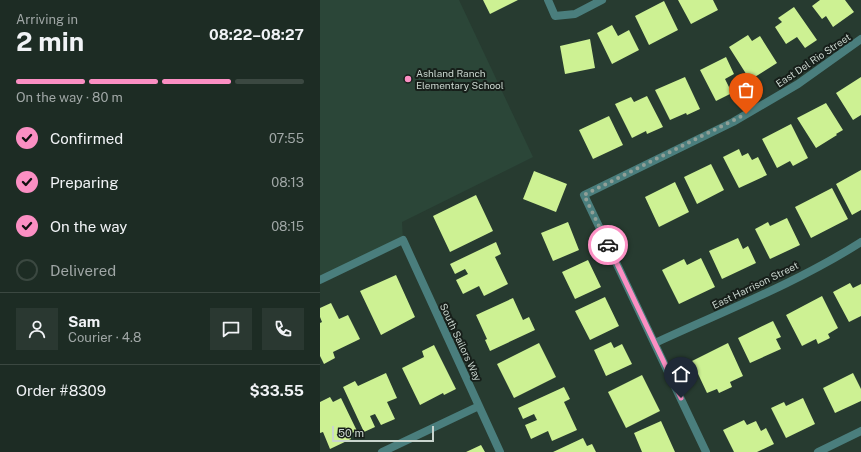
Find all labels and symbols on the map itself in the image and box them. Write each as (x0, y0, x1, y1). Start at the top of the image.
street label: East Del Rio Street (773, 31, 853, 89)
place label: Ashland Ranch Elementary School (416, 67, 504, 91)
pin (729, 73, 763, 114)
marker: Ashland Ranch Elementary School (403, 74, 413, 84)
courier (588, 225, 628, 265)
street label: East Harrison Street (710, 259, 800, 311)
street label: South Sailors Way (438, 301, 485, 383)
pin (664, 357, 698, 398)
scale bar (332, 424, 434, 443)

